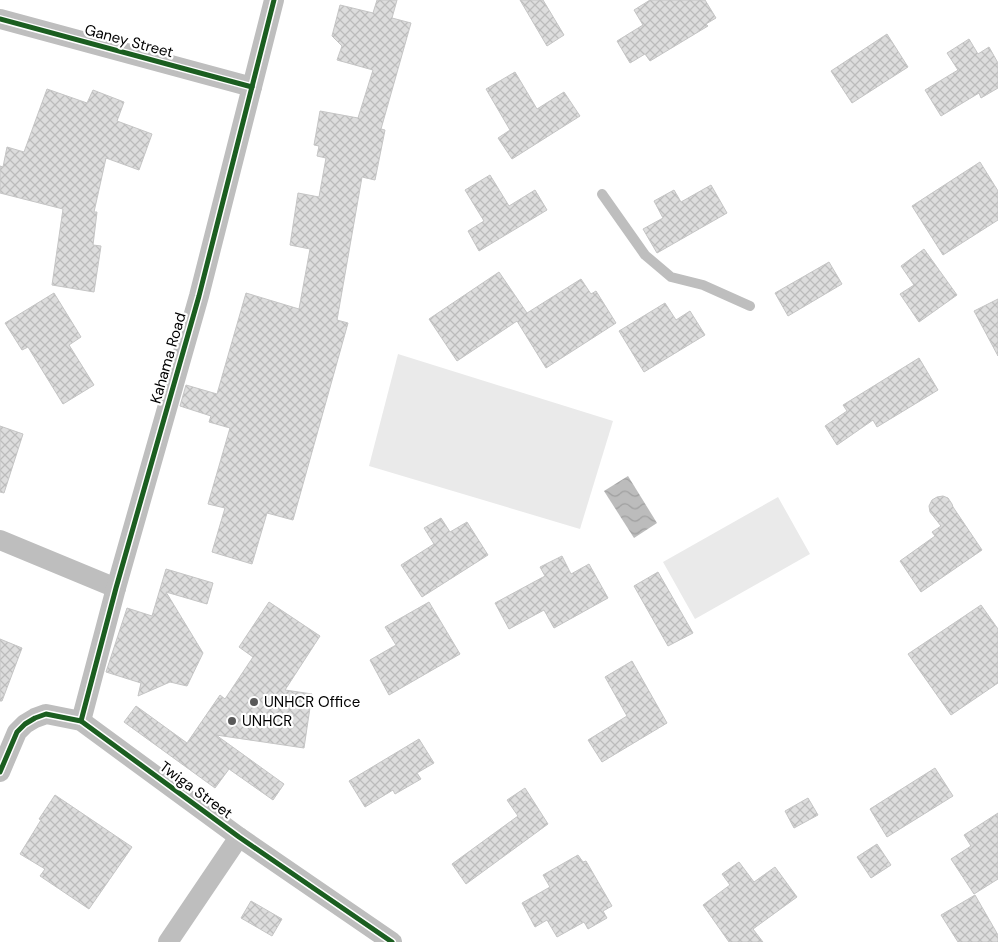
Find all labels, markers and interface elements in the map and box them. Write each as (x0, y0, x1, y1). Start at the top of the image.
street label: Ganey Street (82, 20, 176, 62)
street label: Kahama Road (145, 310, 191, 406)
place label: UNHCR Office (264, 692, 360, 712)
marker: UNHCR Office (248, 696, 260, 708)
place label: UNHCR (242, 711, 292, 731)
marker: UNHCR (226, 715, 238, 727)
street label: Twiga Street (155, 757, 237, 823)

